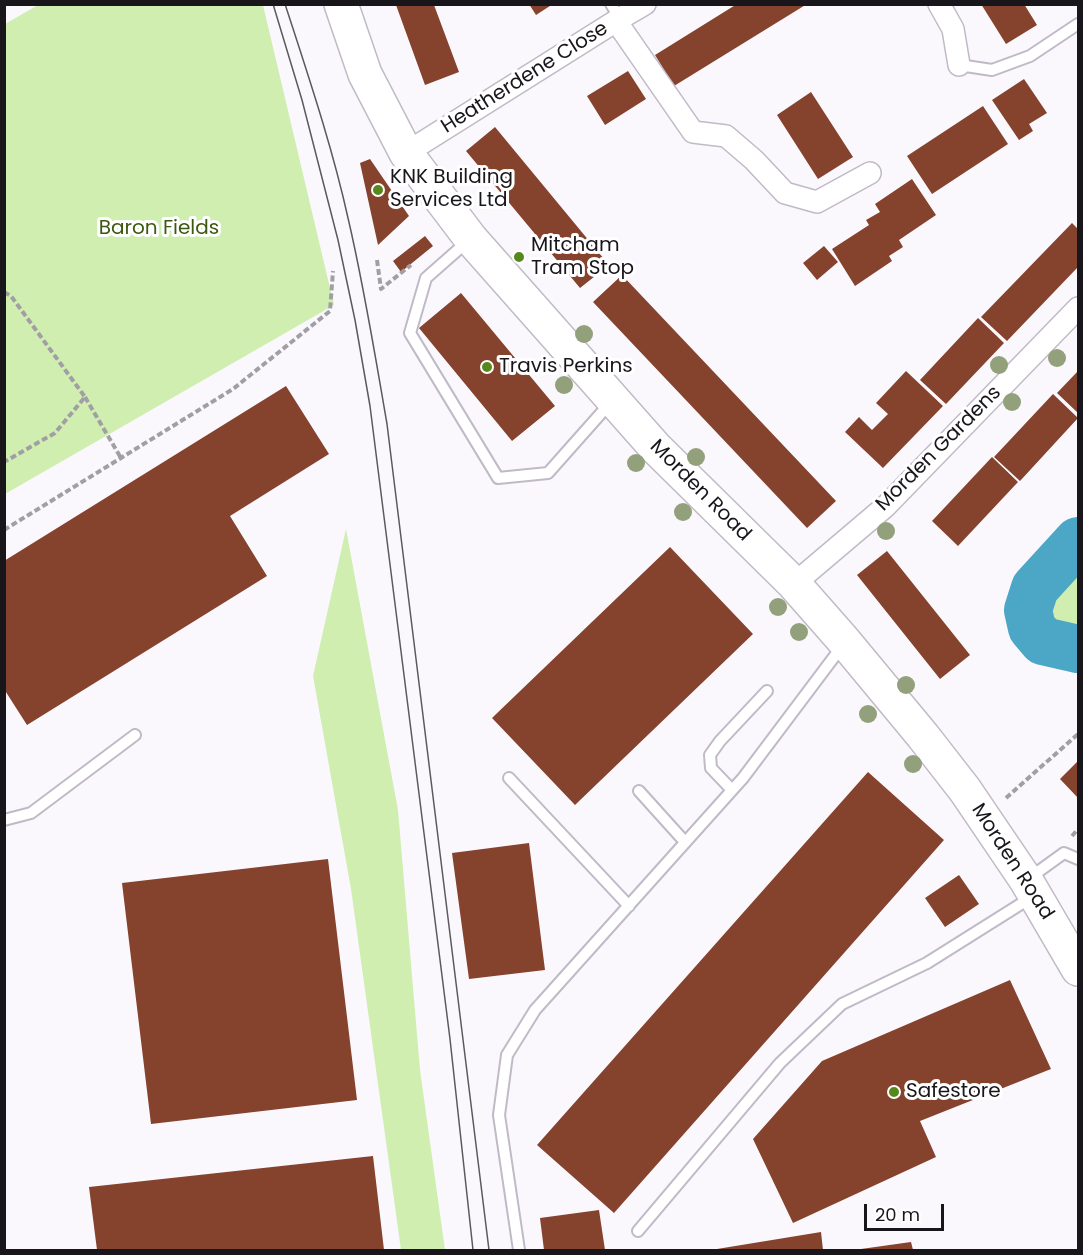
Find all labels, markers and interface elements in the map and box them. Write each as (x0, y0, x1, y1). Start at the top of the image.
street label: Heatherdene Close (437, 17, 613, 139)
place label: KNK Building Services Ltd (390, 166, 513, 213)
marker: KNK Building Services Ltd (371, 183, 385, 197)
park label: Baron Fields (99, 217, 219, 241)
place label: Mitcham Tram Stop (531, 234, 634, 281)
marker: Mitcham Tram Stop (512, 250, 526, 264)
place label: Travis Perkins (499, 355, 633, 379)
marker: Travis Perkins (480, 360, 494, 374)
street label: Morden Gardens (871, 381, 1007, 517)
street label: Morden Road (644, 435, 756, 547)
street label: Morden Road (966, 799, 1058, 925)
place label: Safestore (906, 1080, 1001, 1104)
marker: Safestore (887, 1085, 901, 1099)
scale bar (867, 1192, 946, 1230)
text: 20 m (875, 1202, 920, 1227)

